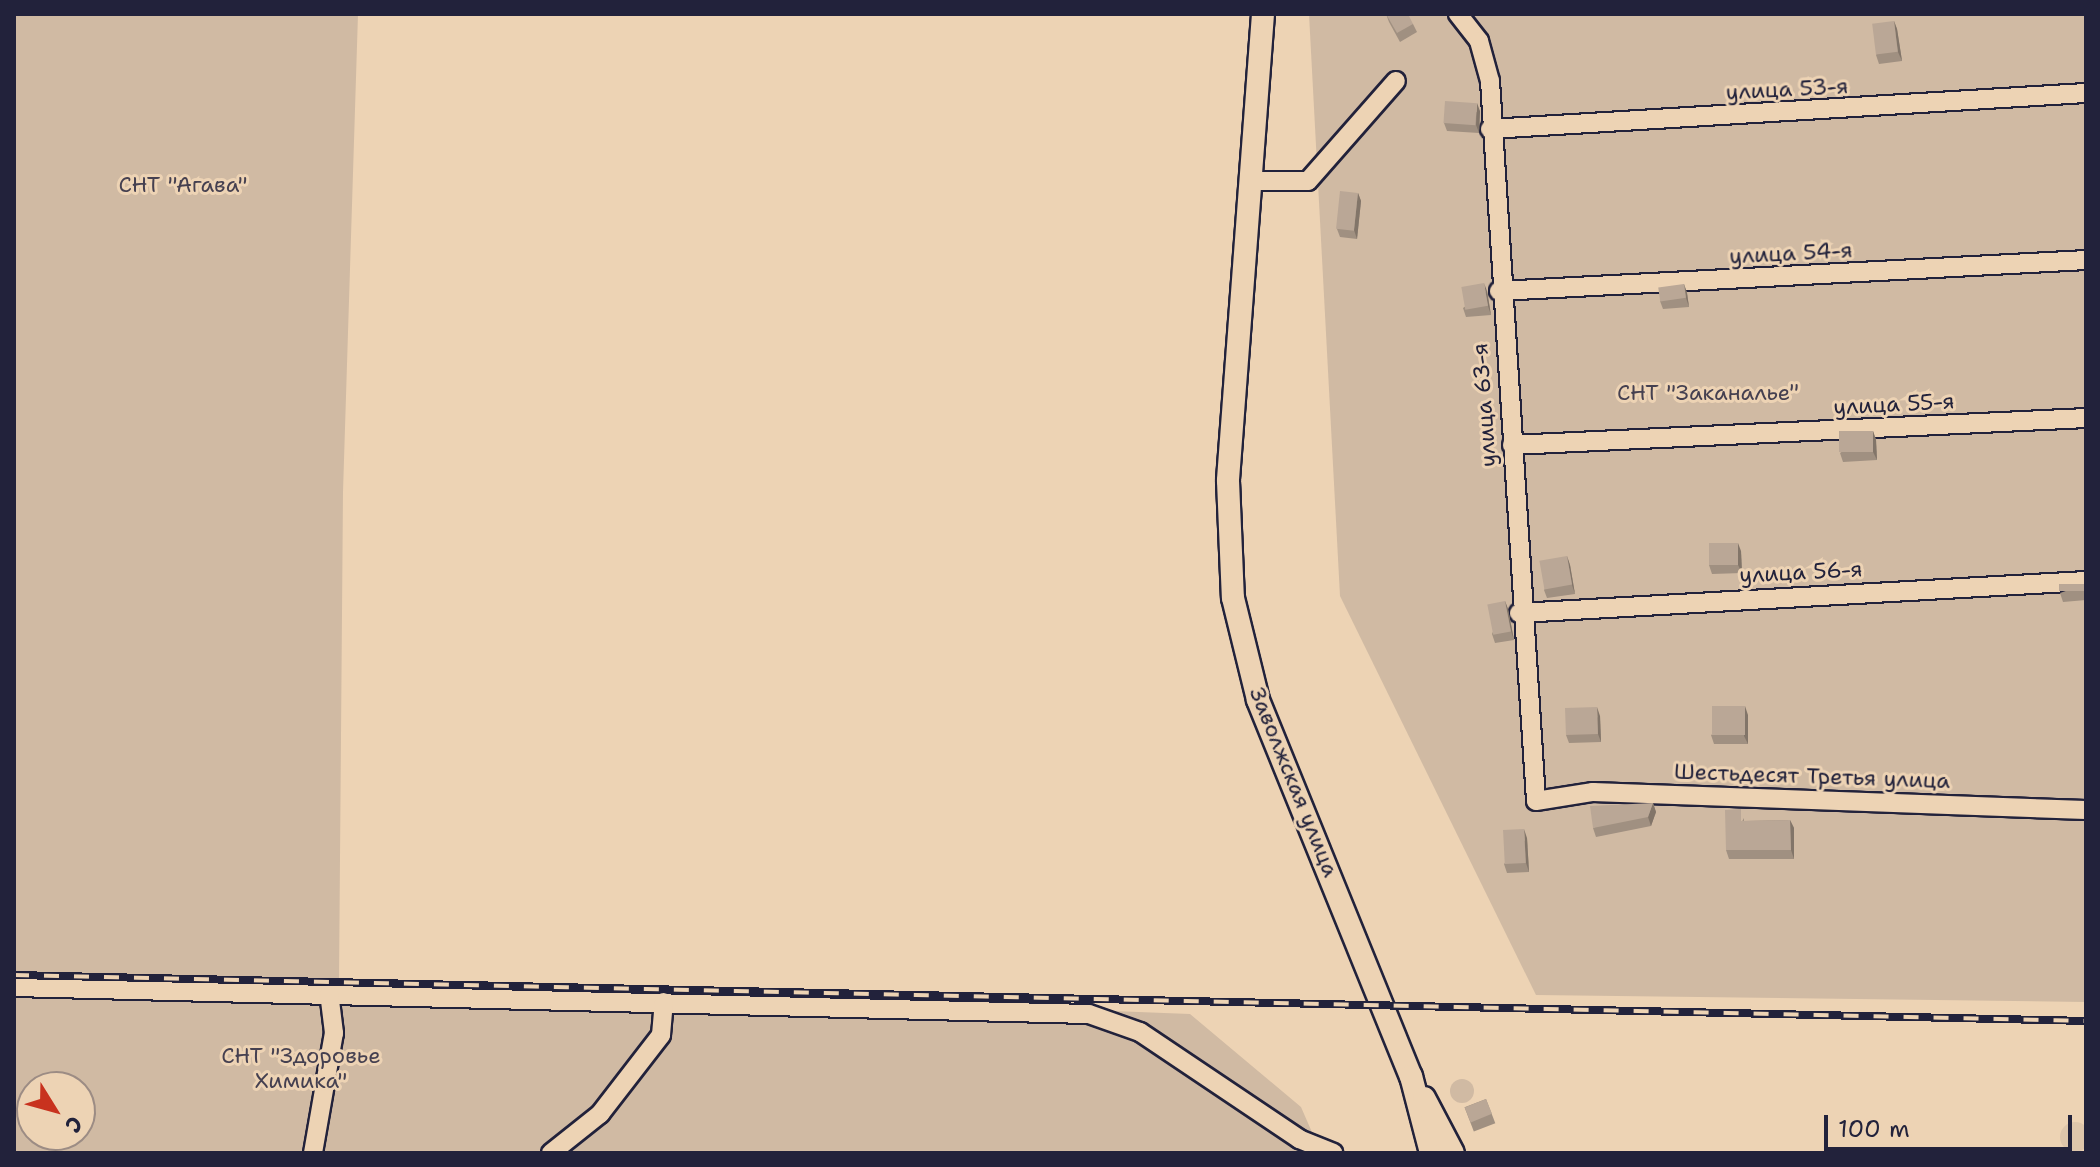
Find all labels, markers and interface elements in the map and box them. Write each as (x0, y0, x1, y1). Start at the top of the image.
street label: улица 53-я (1725, 73, 1849, 105)
park label: СНТ "Агава" (119, 172, 247, 198)
street label: улица 54-я (1729, 237, 1853, 269)
street label: улица 63-я (1467, 342, 1501, 468)
park label: СНТ "Заканалье" (1617, 380, 1799, 406)
street label: улица 55-я (1833, 388, 1955, 420)
street label: улица 56-я (1739, 556, 1863, 588)
street label: Заволжская улица (1244, 683, 1344, 881)
street label: Шестьдесят Третья улица (1674, 758, 1950, 794)
park label: СНТ "Здоровье Химика" (221, 1042, 381, 1094)
north arrow (16, 1071, 96, 1151)
scale bar (1828, 1099, 2076, 1149)
text: С (58, 1110, 90, 1139)
text: 100 m (1838, 1113, 1910, 1145)

